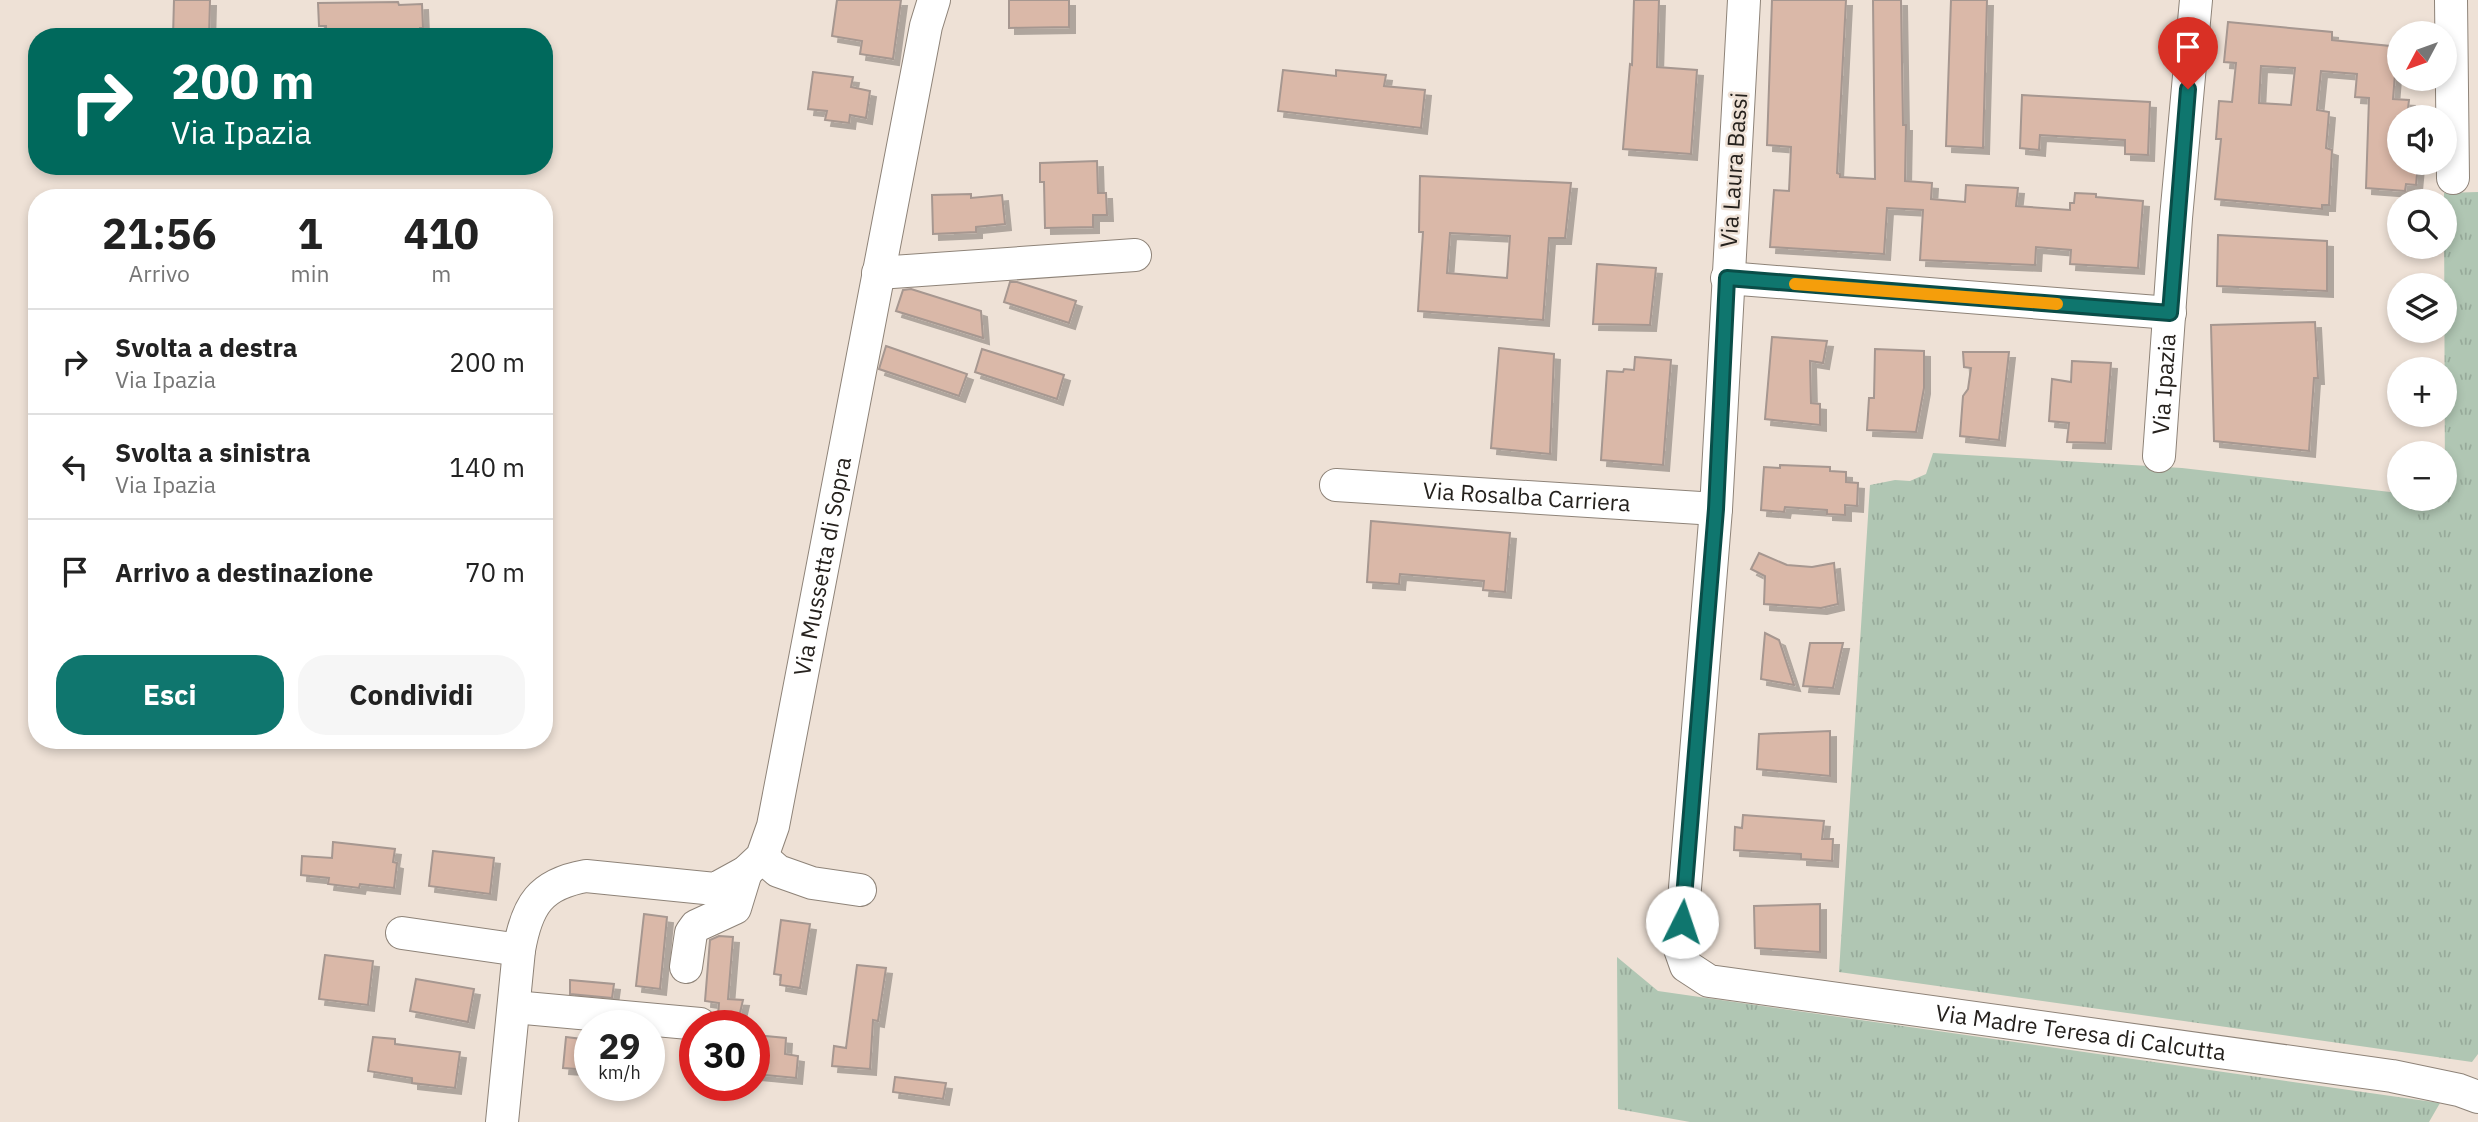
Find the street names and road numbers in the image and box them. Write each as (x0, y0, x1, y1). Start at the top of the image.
street label: Via Laura Bassi (1713, 91, 1753, 249)
street label: Via Ipazia (2145, 333, 2182, 436)
street label: Via Mussetta di Sopra (786, 454, 857, 678)
street label: Via Rosalba Carriera (1422, 475, 1632, 518)
street label: Via Madre Teresa di Calcutta (1934, 997, 2228, 1067)

